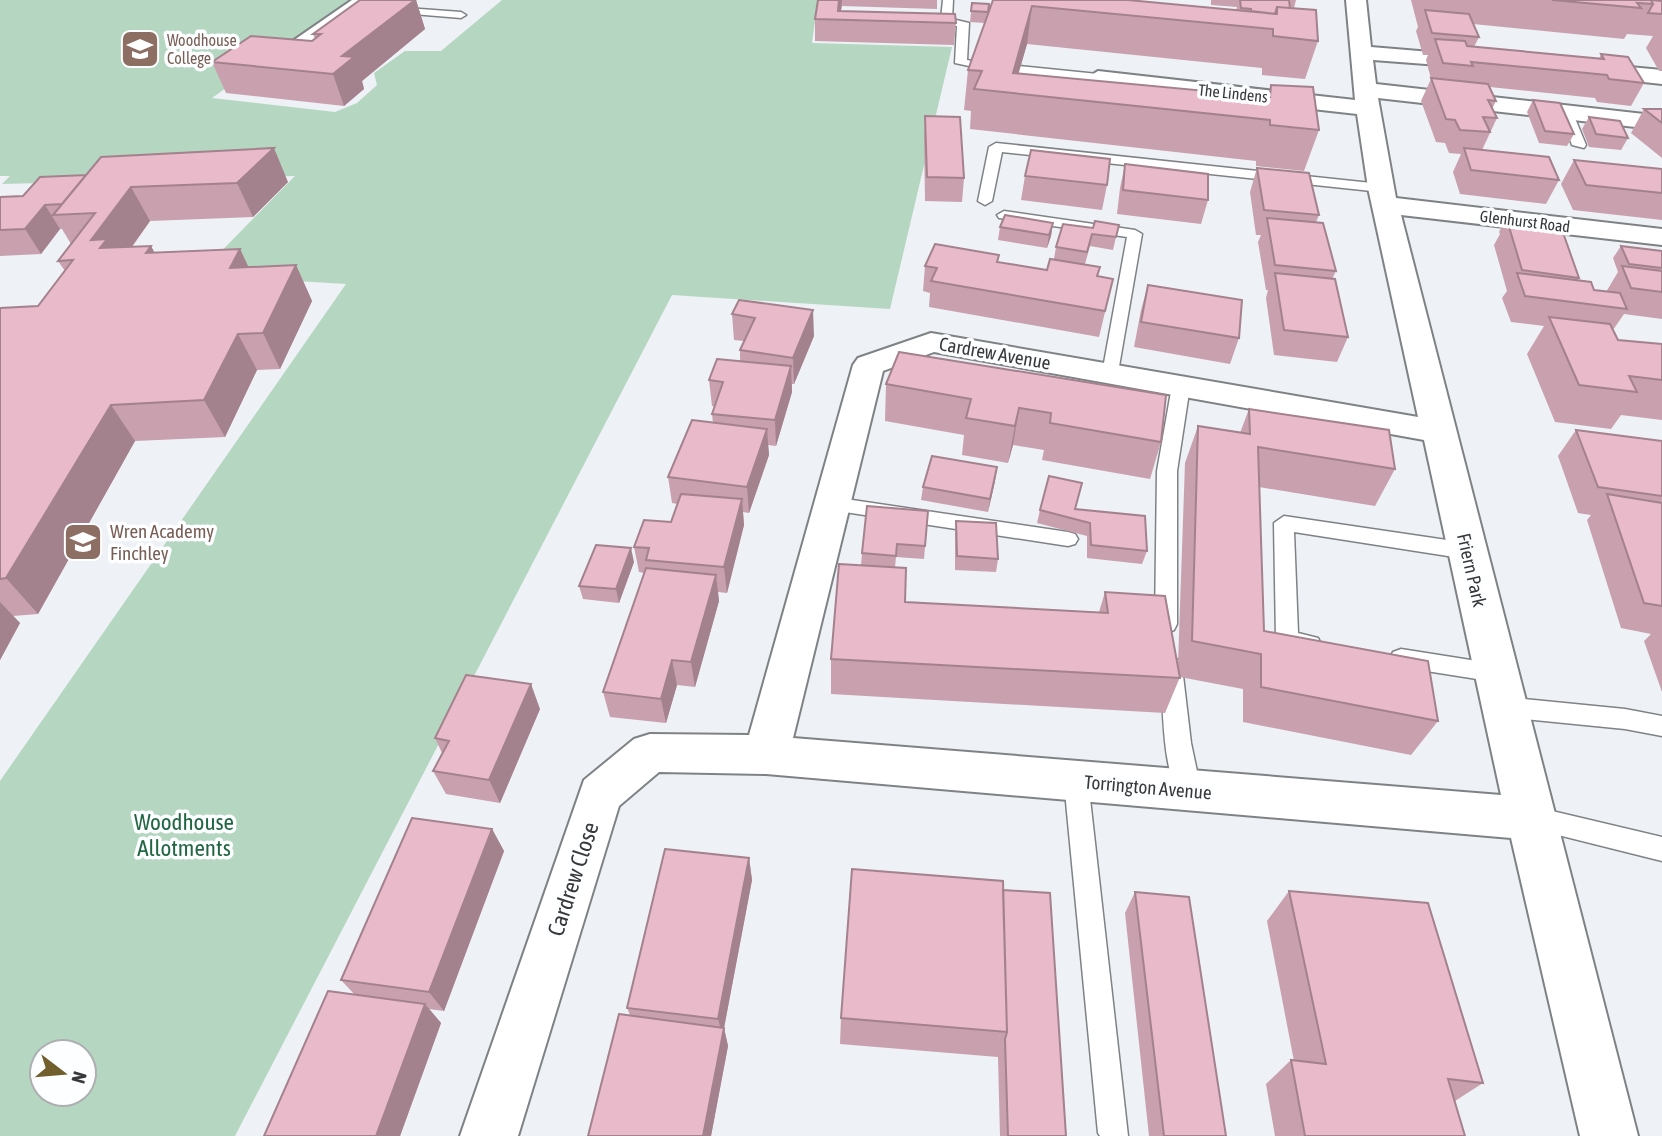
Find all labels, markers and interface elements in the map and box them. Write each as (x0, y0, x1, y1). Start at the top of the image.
school or university icon: Woodhouse College (119, 28, 161, 70)
place label: Woodhouse College (167, 31, 237, 68)
street label: The Lindens (1197, 80, 1269, 106)
street label: Glenhurst Road (1479, 207, 1571, 235)
street label: Cardrew Avenue (938, 332, 1052, 374)
place label: Wren Academy Finchley (110, 520, 214, 564)
school or university icon: Wren Academy Finchley (62, 521, 104, 563)
street label: Friern Park (1453, 531, 1491, 610)
street label: Torrington Avenue (1083, 770, 1213, 804)
park label: Woodhouse Allotments (134, 809, 234, 861)
street label: Cardrew Close (542, 819, 604, 939)
north arrow (28, 1038, 98, 1108)
text: N (67, 1069, 91, 1086)

